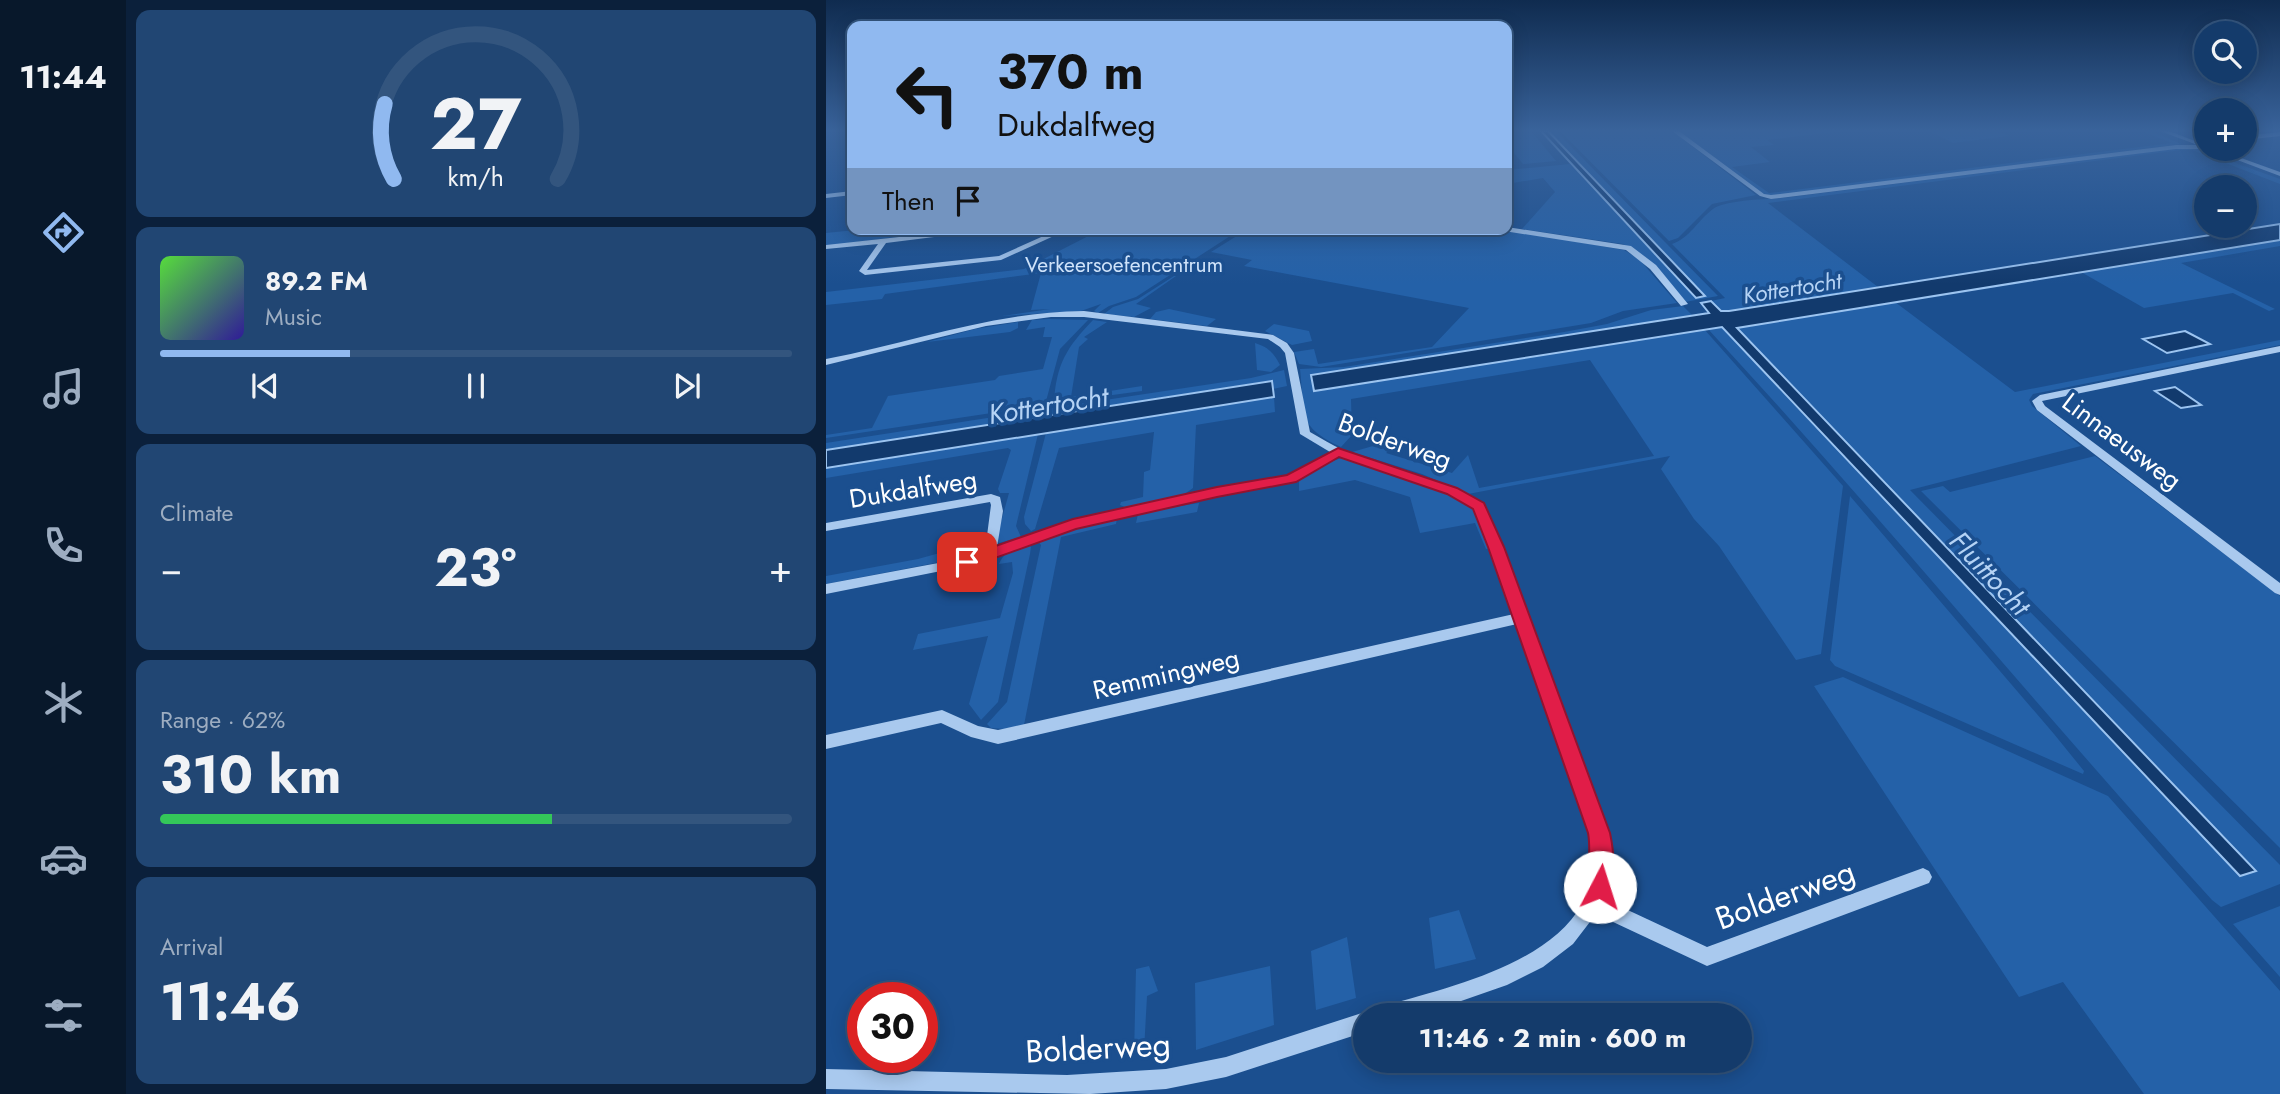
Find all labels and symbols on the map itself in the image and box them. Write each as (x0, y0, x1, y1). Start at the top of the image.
park label: Verkeersoefencentrum (1025, 250, 1223, 280)
water label: Kottertocht (1740, 263, 1845, 313)
water label: Kottertocht (985, 376, 1112, 435)
street label: Linnaeusweg (2054, 383, 2190, 499)
street label: Bolderweg (1333, 403, 1457, 479)
street label: Dukdalfweg (846, 460, 980, 518)
water label: Fluittocht (1940, 522, 2041, 626)
pin (937, 532, 997, 592)
street label: Remmingweg (1089, 639, 1243, 709)
street label: Bolderweg (1709, 849, 1861, 941)
position arrow (1563, 850, 1637, 924)
speed limit sign: 30 (847, 982, 938, 1073)
street label: Bolderweg (1024, 1021, 1172, 1075)

